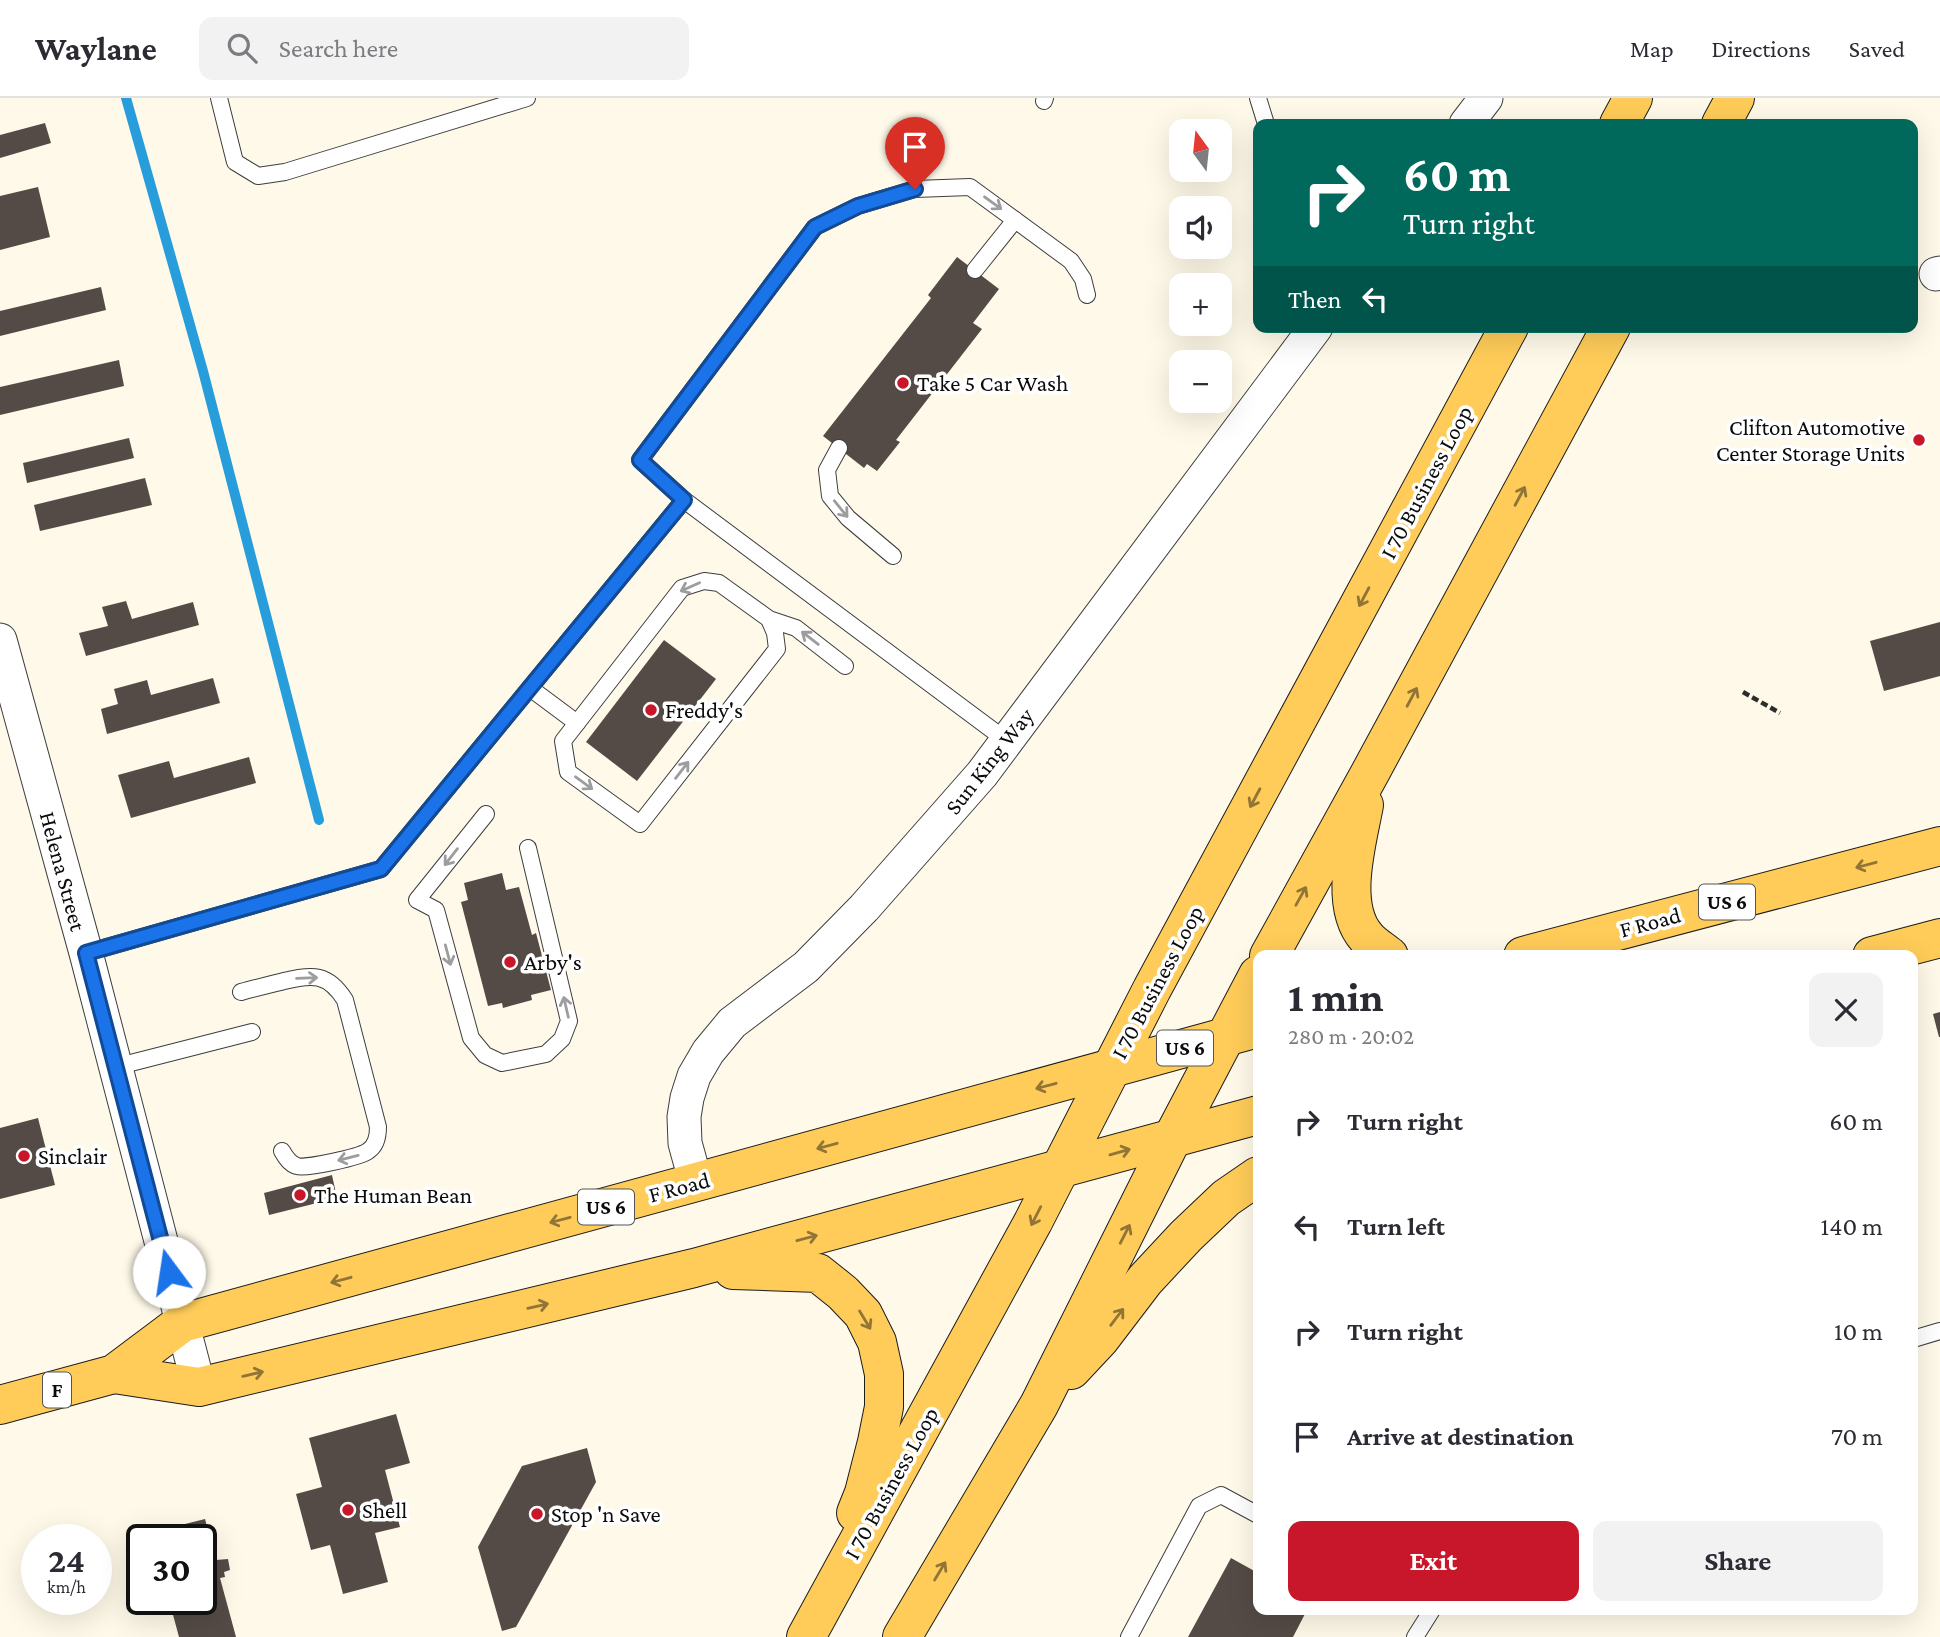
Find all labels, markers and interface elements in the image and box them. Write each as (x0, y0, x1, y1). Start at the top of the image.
search box (199, 17, 689, 80)
icon: search (223, 29, 261, 67)
text: Waylane (35, 30, 157, 67)
text: Search here (279, 34, 398, 63)
text: Map (1630, 35, 1674, 62)
text: Directions (1712, 35, 1811, 62)
text: Saved (1849, 35, 1905, 62)
pin (885, 117, 945, 189)
north arrow (1169, 119, 1232, 182)
map controls (1169, 119, 1232, 413)
icon: arrive (896, 128, 934, 166)
icon: right (1288, 147, 1379, 238)
text: 60 m (1403, 147, 1510, 202)
one-way arrow (983, 196, 1002, 211)
button: sound (1169, 196, 1232, 259)
text: Turn right (1403, 205, 1535, 241)
button: + (1169, 273, 1232, 336)
icon: left (1356, 280, 1394, 318)
text: Then (1288, 285, 1342, 314)
button: − (1169, 350, 1232, 413)
place label: Take 5 Car Wash (917, 370, 1068, 396)
marker: Take 5 Car Wash (895, 375, 911, 391)
street label: I 70 Business Loop (1375, 401, 1477, 563)
place label: Clifton Automotive Center Storage Units (1716, 414, 1905, 466)
marker: Clifton Automotive Center Storage Units (1911, 432, 1927, 448)
one-way arrow (1513, 487, 1527, 507)
one-way arrow (833, 500, 849, 518)
one-way arrow (679, 581, 700, 594)
one-way arrow (1356, 587, 1370, 607)
one-way arrow (801, 630, 819, 645)
one-way arrow (1405, 687, 1419, 707)
place label: Freddy's (665, 697, 743, 723)
marker: Freddy's (643, 702, 659, 718)
street label: Sun King Way (939, 702, 1039, 819)
one-way arrow (674, 761, 689, 780)
one-way arrow (574, 776, 593, 791)
one-way arrow (1248, 787, 1262, 807)
street label: Helena Street (35, 808, 92, 934)
one-way arrow (444, 847, 459, 865)
one-way arrow (1855, 860, 1877, 873)
road number: US 6 (1699, 884, 1755, 920)
one-way arrow (1294, 886, 1308, 906)
street label: I 70 Business Loop (1106, 901, 1208, 1063)
street label: F Road (1617, 901, 1683, 943)
one-way arrow (443, 944, 456, 966)
place label: Arby's (524, 949, 582, 975)
marker: Arby's (502, 954, 518, 970)
one-way arrow (295, 971, 318, 984)
text: 1 min (1288, 973, 1384, 1020)
button: close (1809, 973, 1883, 1047)
one-way arrow (559, 996, 572, 1019)
text: 280 m · 20:02 (1288, 1023, 1414, 1049)
road number: US 6 (1157, 1030, 1213, 1066)
one-way arrow (1035, 1080, 1058, 1093)
icon: right (1288, 1103, 1326, 1141)
text: Turn right (1347, 1107, 1463, 1136)
text: 60 m (1829, 1107, 1883, 1136)
one-way arrow (816, 1141, 838, 1154)
place label: Sinclair (38, 1143, 107, 1169)
one-way arrow (1109, 1144, 1131, 1157)
marker: Sinclair (16, 1148, 32, 1164)
one-way arrow (337, 1152, 360, 1165)
street label: F Road (646, 1166, 712, 1208)
place label: The Human Bean (314, 1182, 472, 1208)
marker: The Human Bean (292, 1187, 308, 1203)
road number: US 6 (578, 1190, 634, 1224)
one-way arrow (1029, 1205, 1043, 1226)
icon: left (1288, 1208, 1326, 1246)
text: Turn left (1347, 1212, 1445, 1241)
text: 140 m (1821, 1212, 1883, 1241)
one-way arrow (550, 1214, 572, 1227)
one-way arrow (1118, 1224, 1132, 1245)
one-way arrow (795, 1231, 817, 1244)
position arrow (132, 1235, 206, 1309)
one-way arrow (330, 1274, 353, 1287)
one-way arrow (526, 1298, 549, 1312)
one-way arrow (1109, 1308, 1124, 1327)
one-way arrow (858, 1310, 872, 1330)
icon: right (1288, 1313, 1326, 1351)
text: Turn right (1347, 1317, 1463, 1346)
text: 10 m (1834, 1317, 1883, 1346)
one-way arrow (241, 1367, 264, 1380)
road number: F (43, 1372, 71, 1408)
street label: I 70 Business Loop (838, 1402, 944, 1564)
icon: arrive (1288, 1418, 1326, 1456)
text: Arrive at destination (1347, 1422, 1574, 1451)
text: 70 m (1831, 1422, 1883, 1451)
place label: Shell (362, 1497, 407, 1523)
place label: Stop 'n Save (551, 1501, 661, 1527)
marker: Shell (340, 1502, 356, 1518)
marker: Stop 'n Save (529, 1506, 545, 1522)
button: Exit (1288, 1521, 1579, 1601)
button: Share (1593, 1521, 1883, 1601)
speed limit sign: 30 (126, 1524, 217, 1615)
text: 24 (48, 1541, 85, 1580)
one-way arrow (934, 1562, 948, 1582)
text: km/h (47, 1577, 86, 1597)

